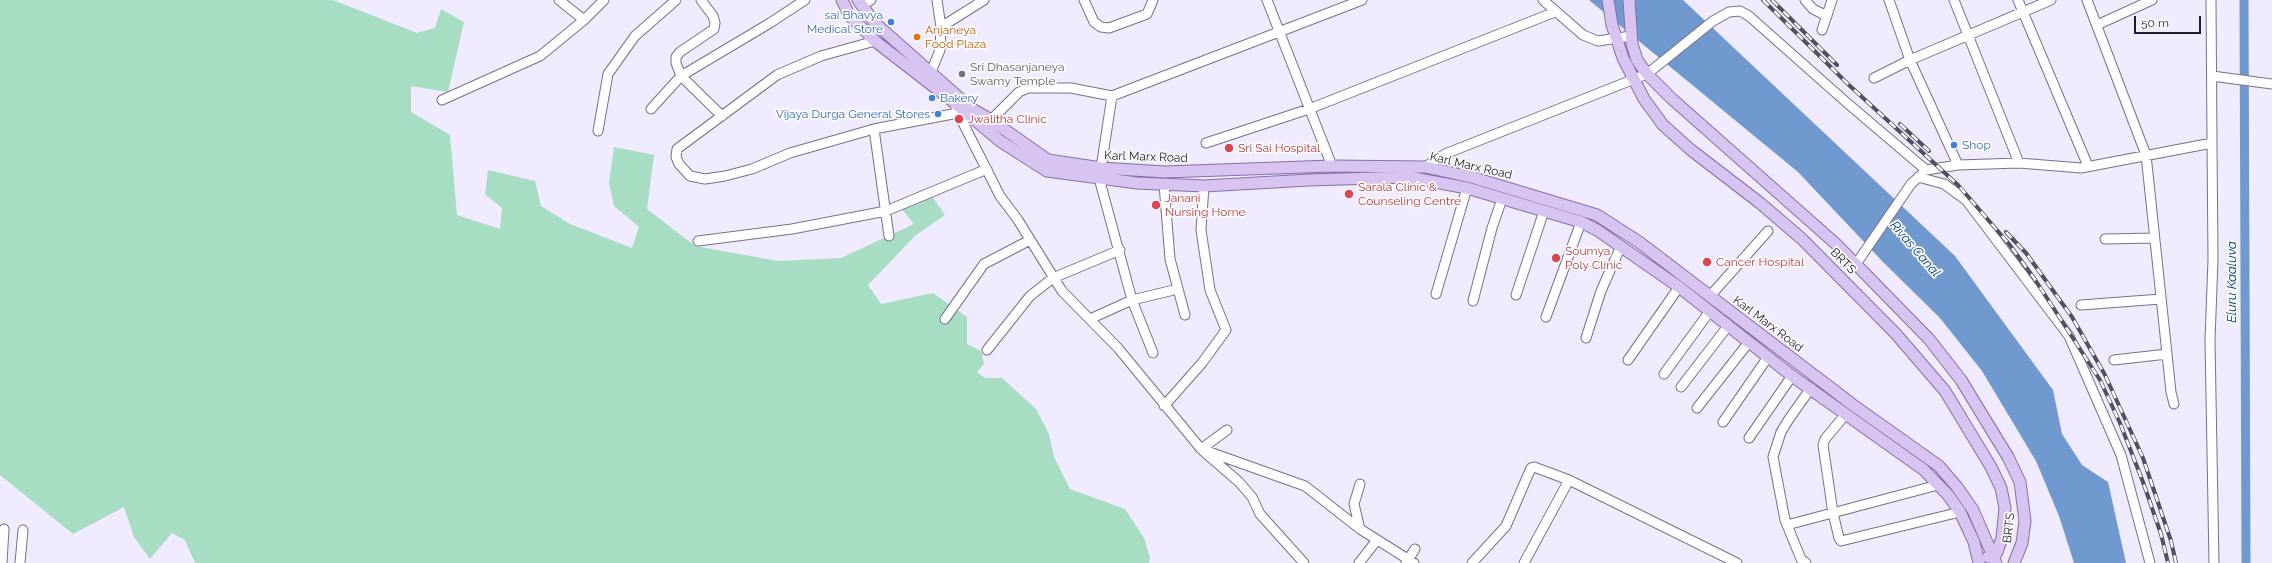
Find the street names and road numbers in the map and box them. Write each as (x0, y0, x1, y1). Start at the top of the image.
street label: Karl Marx Road (1104, 148, 1188, 166)
street label: Karl Marx Road (1429, 150, 1513, 182)
street label: BRTS (1827, 245, 1859, 277)
street label: Karl Marx Road (1730, 293, 1806, 355)
street label: BRTS (2000, 512, 2018, 544)

